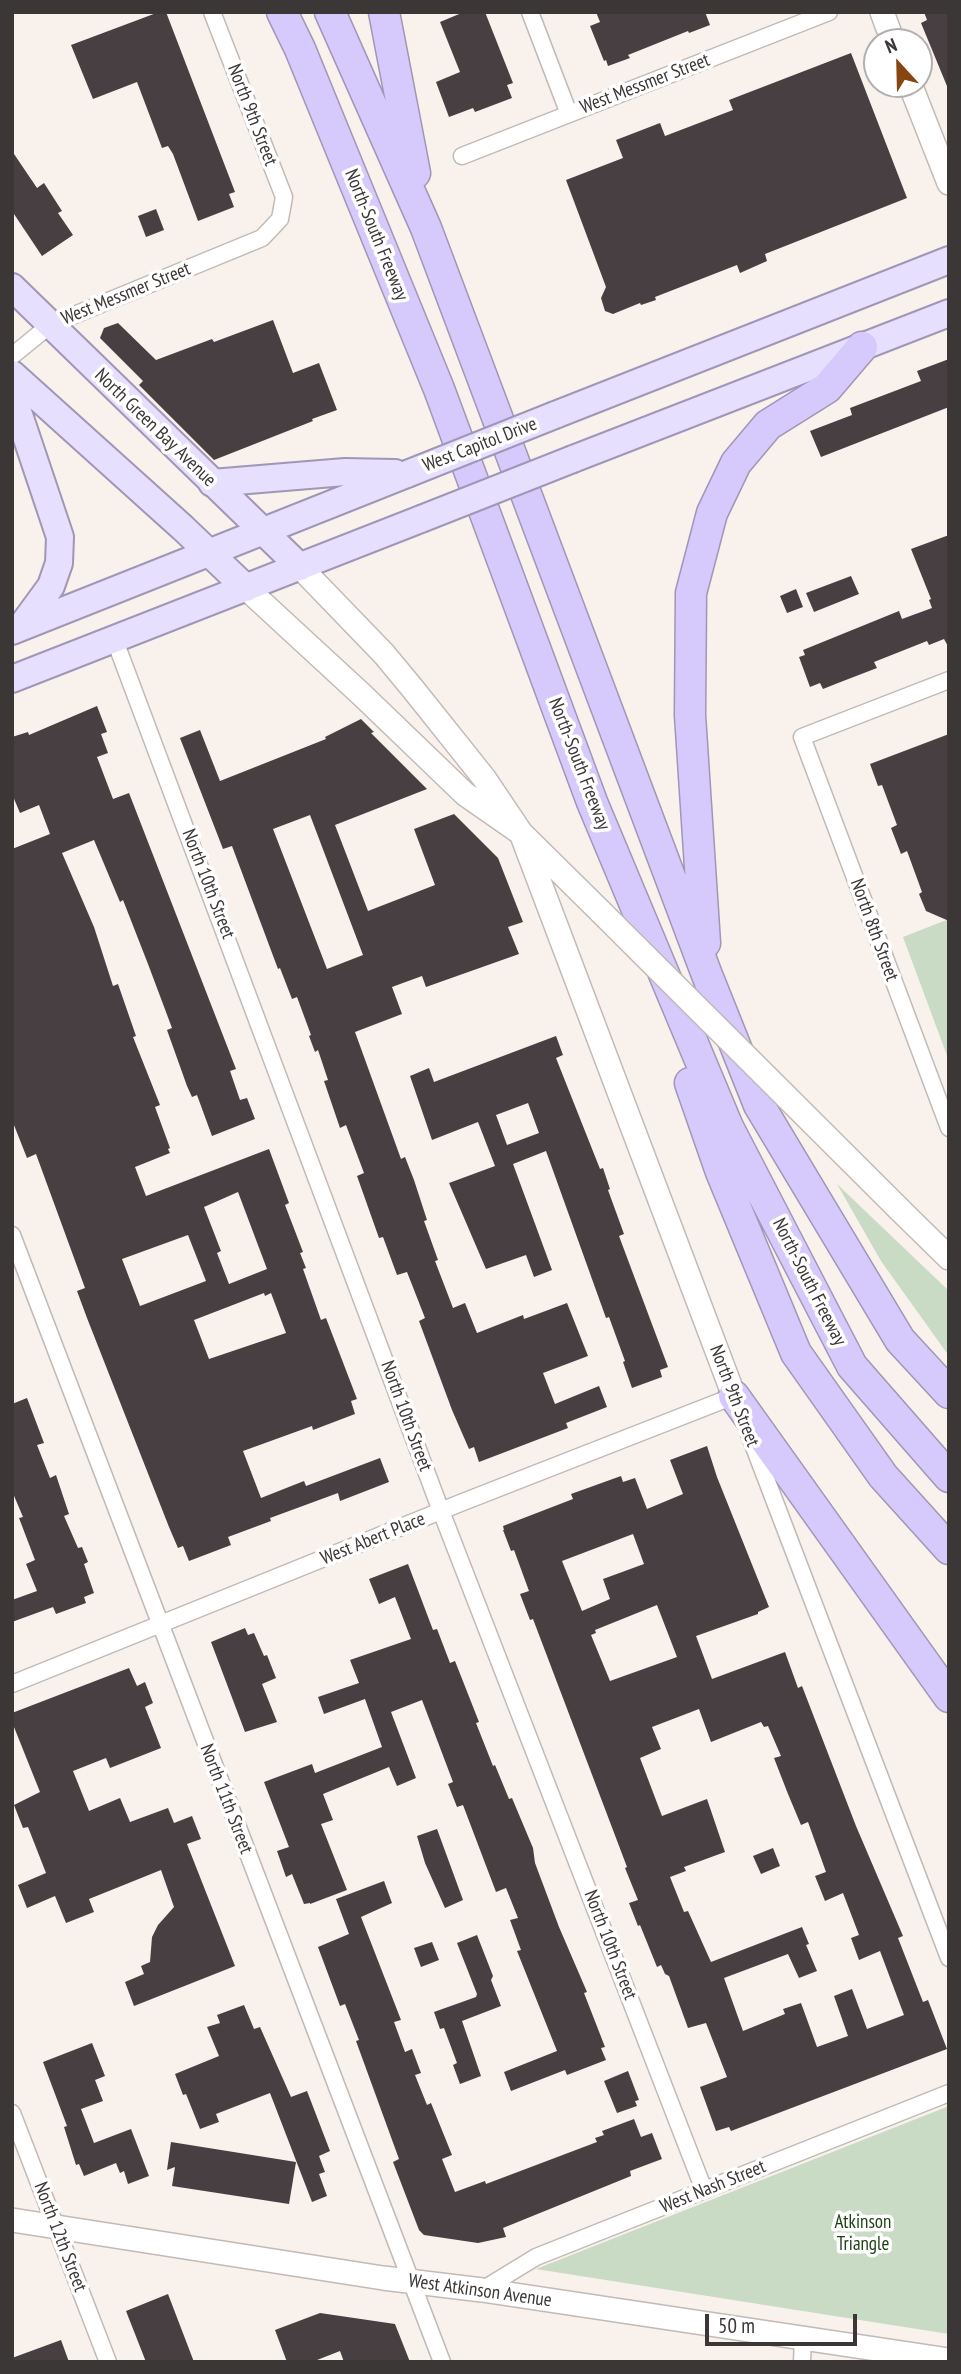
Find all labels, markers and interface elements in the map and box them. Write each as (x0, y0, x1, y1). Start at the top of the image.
north arrow (863, 28, 933, 98)
text: N (882, 32, 900, 58)
street label: West Messmer Street (577, 49, 713, 119)
street label: North 9th Street (222, 61, 282, 169)
street label: North-South Freeway (339, 166, 413, 304)
street label: West Messmer Street (58, 258, 194, 330)
street label: North Green Bay Avenue (90, 364, 220, 492)
street label: West Capitol Drive (420, 413, 540, 477)
street label: North-South Freeway (543, 695, 615, 833)
street label: North 10th Street (177, 826, 239, 942)
street label: North 8th Street (845, 876, 903, 984)
street label: North-South Freeway (767, 1215, 851, 1349)
street label: North 9th Street (704, 1342, 764, 1450)
street label: North 10th Street (375, 1358, 437, 1474)
street label: West Abert Place (318, 1508, 428, 1570)
street label: North 11th Street (195, 1741, 257, 1857)
street label: North 10th Street (579, 1887, 641, 2003)
street label: West Nash Street (657, 2156, 769, 2218)
street label: North 12th Street (29, 2179, 91, 2295)
park label: Atkinson Triangle (835, 2212, 891, 2256)
street label: West Atkinson Avenue (407, 2270, 553, 2312)
scale bar (709, 2300, 861, 2344)
text: 50 m (718, 2312, 755, 2339)

